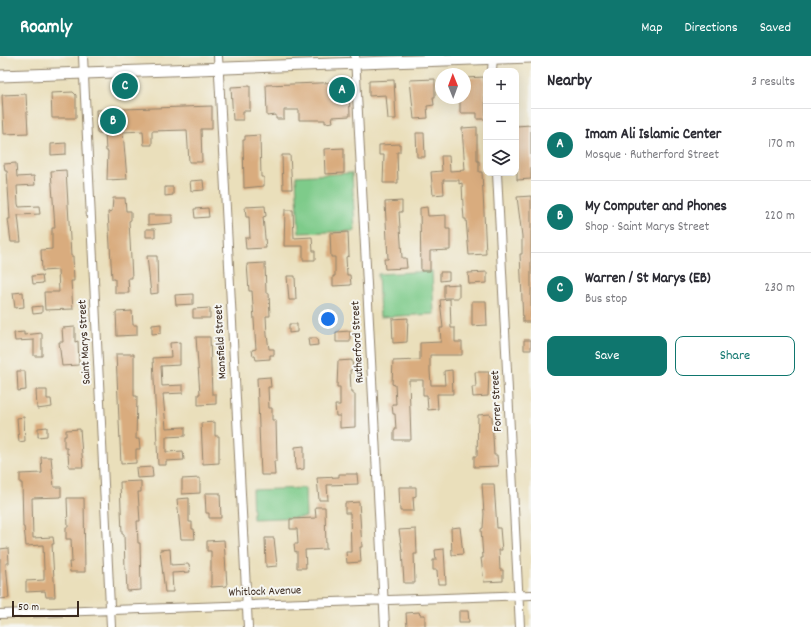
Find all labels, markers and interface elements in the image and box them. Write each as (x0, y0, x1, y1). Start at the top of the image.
text: Roamly (20, 15, 72, 42)
text: Map (641, 18, 663, 38)
text: Directions (685, 18, 738, 38)
text: Saved (760, 18, 791, 38)
north arrow (435, 68, 471, 104)
map controls (483, 68, 519, 176)
button: + (483, 68, 519, 104)
text: Nearby (547, 70, 591, 94)
pin: C (112, 71, 138, 101)
text: 3 results (751, 73, 795, 92)
pin: A (329, 75, 355, 105)
button: − (483, 104, 519, 140)
pin: B (100, 106, 126, 136)
text: Imam Ali Islamic Center (585, 124, 721, 146)
text: A (556, 135, 564, 154)
text: 170 m (768, 135, 795, 154)
button: layers (483, 140, 519, 176)
text: Mosque · Rutherford Street (585, 146, 719, 165)
text: My Computer and Phones (585, 196, 727, 218)
text: B (557, 207, 563, 226)
text: 220 m (765, 207, 795, 226)
text: Shop · Saint Marys Street (585, 218, 709, 237)
text: Warren / St Marys (EB) (585, 268, 711, 290)
text: C (557, 279, 563, 298)
text: 230 m (765, 279, 795, 298)
text: Bus stop (585, 290, 627, 309)
street label: Saint Marys Street (74, 299, 96, 385)
street label: Rutherford Street (347, 300, 369, 384)
street label: Mansfield Street (211, 304, 231, 380)
your location (318, 309, 338, 329)
button: Save (547, 336, 667, 376)
button: Share (675, 336, 795, 376)
street label: Forrer Street (487, 369, 507, 432)
street label: Whitlock Avenue (228, 582, 302, 602)
scale bar (12, 599, 79, 618)
text: 50 m (18, 600, 39, 616)

